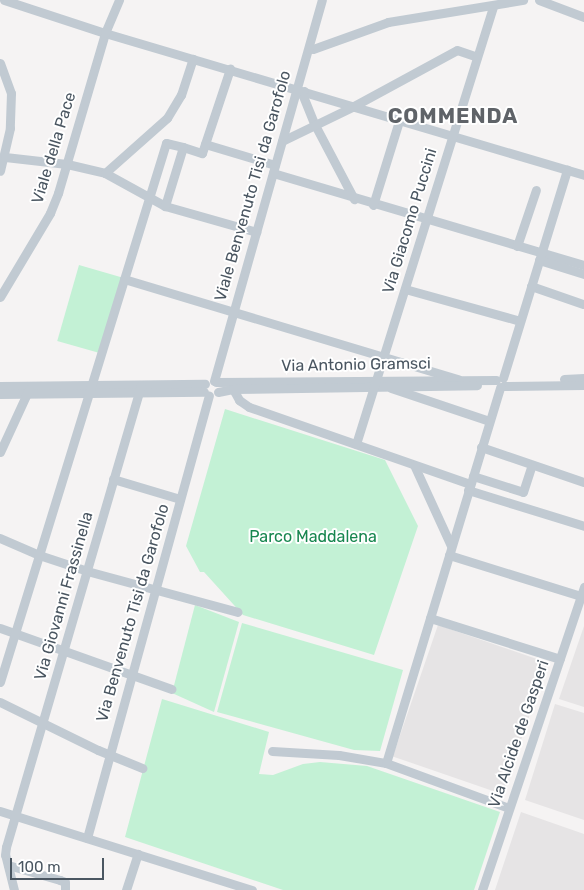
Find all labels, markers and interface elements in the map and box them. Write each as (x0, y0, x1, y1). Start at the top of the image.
street label: Viale Benvenuto Tisi da Garofolo (211, 68, 295, 304)
street label: Viale della Pace (28, 90, 80, 206)
district label: COMMENDA (387, 103, 519, 129)
street label: Via Giacomo Puccini (379, 146, 441, 296)
street label: Via Antonio Gramsci (281, 354, 431, 376)
street label: Via Benvenuto Tisi da Garofolo (93, 501, 173, 725)
street label: Via Giovanni Frassinella (31, 509, 97, 683)
park label: Parco Maddalena (249, 527, 377, 547)
street label: Via Alcide de Gasperi (485, 657, 553, 811)
scale bar (12, 848, 106, 880)
text: 100 m (18, 858, 60, 876)

